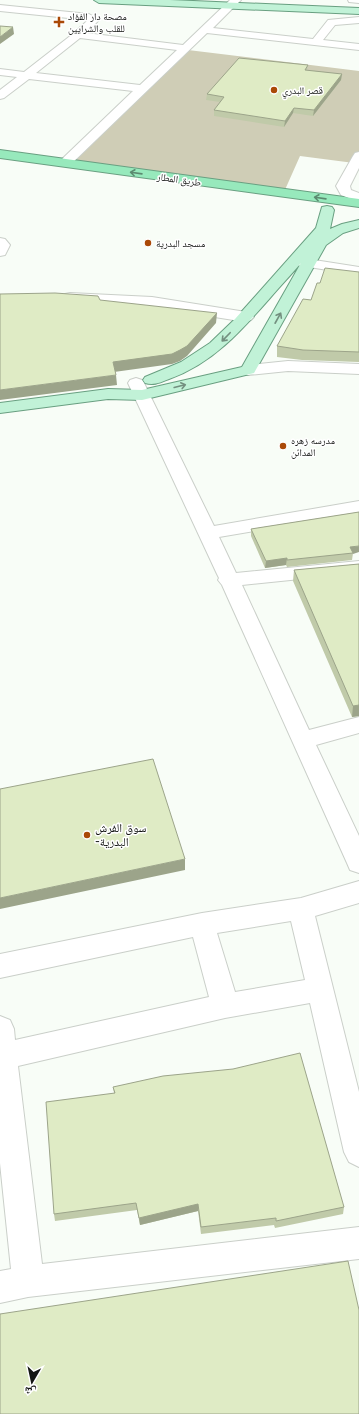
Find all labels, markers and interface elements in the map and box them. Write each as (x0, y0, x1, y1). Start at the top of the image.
place label: مصحة دار الفؤاد للقلب والشرايين (68, 11, 127, 35)
marker: مصحة دار الفؤاد للقلب والشرايين (53, 16, 65, 28)
marker: قصر البدري (269, 85, 279, 95)
place label: قصر البدري (282, 85, 323, 99)
one-way arrow (130, 169, 143, 177)
street label: طريق المطار (155, 171, 202, 189)
one-way arrow (314, 194, 327, 202)
marker: مسجد البدرية (143, 238, 153, 248)
place label: مسجد البدرية (156, 238, 206, 250)
one-way arrow (275, 312, 283, 324)
one-way arrow (221, 332, 231, 342)
one-way arrow (173, 381, 186, 389)
place label: مدرسه زهره المدائن (291, 435, 335, 459)
marker: مدرسه زهره المدائن (278, 441, 288, 451)
place label: سوق الفرش -البدرية (95, 821, 147, 849)
marker: سوق الفرش -البدرية (82, 830, 92, 840)
north arrow (12, 1362, 52, 1402)
text: ش (23, 1383, 37, 1399)

